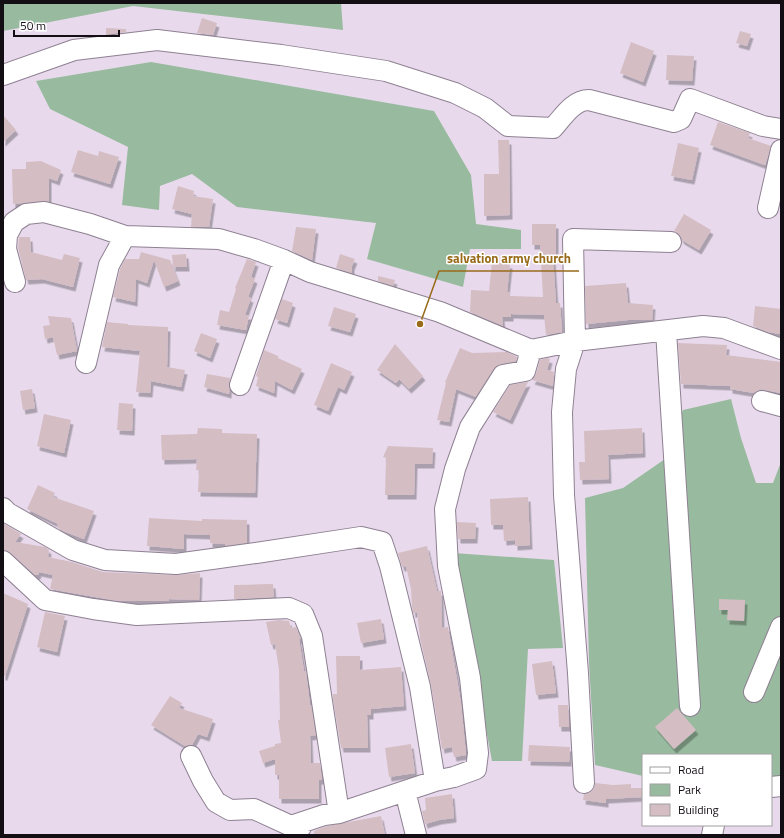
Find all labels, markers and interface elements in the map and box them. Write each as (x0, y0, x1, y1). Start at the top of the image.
scale bar (14, 12, 119, 38)
text: 50 m (20, 16, 46, 35)
callout: salvation army church (439, 246, 579, 271)
text: salvation army church (447, 248, 571, 268)
legend (642, 754, 772, 826)
text: Road (678, 760, 704, 779)
text: Park (678, 780, 701, 799)
text: Building (678, 800, 719, 819)

